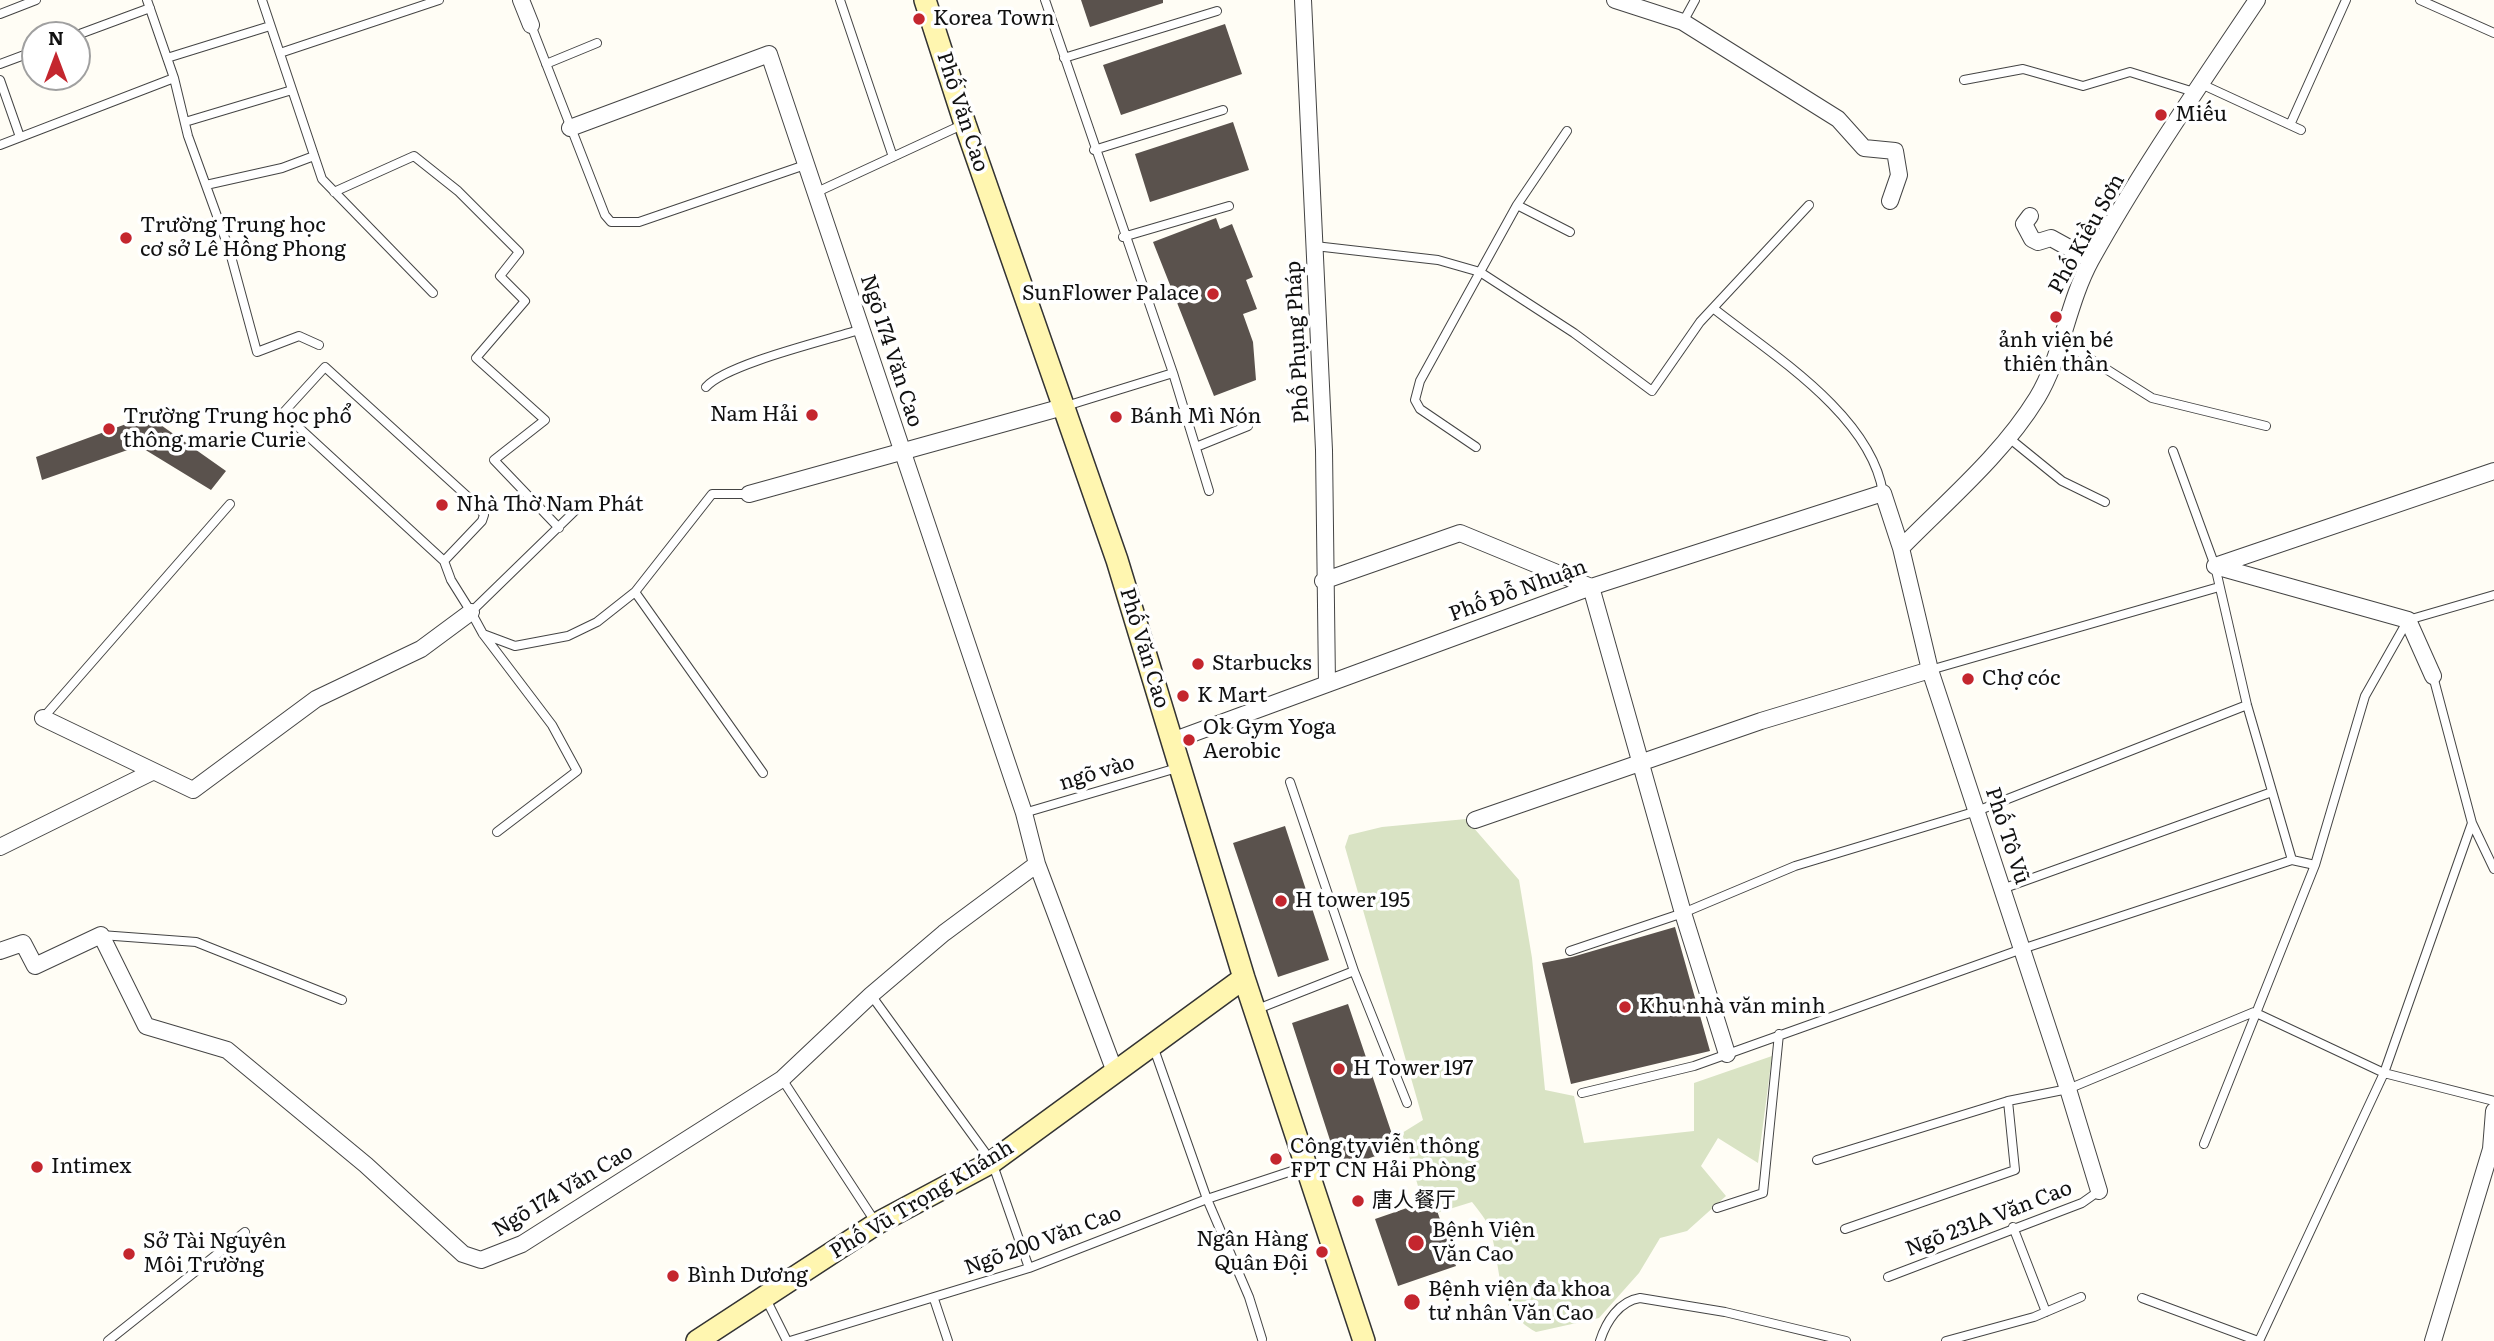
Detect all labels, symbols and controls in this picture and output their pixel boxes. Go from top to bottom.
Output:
place label: Korea Town [933,6,1055,32]
marker: Korea Town [911,11,927,27]
north arrow [21,21,91,91]
text: N [48,23,64,51]
street label: Phố Văn Cao [931,49,993,175]
place label: Miếu [2175,102,2227,128]
marker: Miếu [2153,107,2169,123]
street label: Phố Kiều Sơn [2044,170,2130,298]
place label: Trường Trung học cơ sở Lê Hồng Phong [140,213,346,263]
marker: Trường Trung học cơ sở Lê Hồng Phong [118,230,134,246]
street label: Phố Phụng Pháp [1281,260,1315,424]
street label: Ngõ 174 Văn Cao [854,271,928,431]
place label: SunFlower Palace [1022,281,1199,307]
marker: SunFlower Palace [1205,286,1221,302]
marker: ảnh viện bé thiên thần [2048,309,2064,325]
place label: ảnh viện bé thiên thần [1999,328,2113,378]
place label: Nam Hải [710,402,798,428]
place label: Trường Trung học phổ thông marie Curie [123,404,352,454]
place label: Bánh Mì Nón [1130,404,1262,430]
marker: Nam Hải [804,407,820,423]
marker: Bánh Mì Nón [1108,409,1124,425]
marker: Trường Trung học phổ thông marie Curie [101,421,117,437]
place label: Nhà Thờ Nam Phát [456,492,644,518]
marker: Nhà Thờ Nam Phát [434,497,450,513]
street label: Phố Đỗ Nhuận [1446,554,1590,628]
street label: Phố Văn Cao [1114,585,1174,711]
place label: Starbucks [1212,651,1312,677]
marker: Starbucks [1190,656,1206,672]
place label: Chợ cóc [1982,666,2061,692]
marker: Chợ cóc [1960,671,1976,687]
place label: K Mart [1197,683,1267,709]
marker: K Mart [1175,688,1191,704]
place label: Ok Gym Yoga Aerobic [1203,715,1336,765]
marker: Ok Gym Yoga Aerobic [1181,732,1197,748]
street label: ngõ vào [1056,750,1138,796]
street label: Phố Tô Vũ [1979,784,2035,888]
place label: H tower 195 [1295,888,1410,914]
marker: H tower 195 [1273,893,1289,909]
place label: Khu nhà văn minh [1639,994,1826,1020]
marker: Khu nhà văn minh [1617,999,1633,1015]
place label: H Tower 197 [1353,1056,1473,1082]
marker: H Tower 197 [1331,1061,1347,1077]
place label: Công ty viễn thông FPT CN Hải Phòng [1290,1134,1479,1184]
street label: Phố Vũ Trọng Khánh [826,1135,1018,1265]
street label: Ngõ 174 Văn Cao [488,1139,638,1243]
marker: Công ty viễn thông FPT CN Hải Phòng [1268,1151,1284,1167]
place label: Intimex [51,1154,131,1180]
marker: Intimex [29,1159,45,1175]
street label: Ngõ 231A Văn Cao [1902,1176,2076,1262]
place label: 唐人餐厅 [1372,1188,1456,1214]
marker: 唐人餐厅 [1350,1193,1366,1209]
street label: Ngõ 200 Văn Cao [961,1201,1125,1281]
place label: Bệnh Viện Văn Cao [1432,1218,1535,1268]
place label: Ngân Hàng Quân Đội [1196,1227,1308,1277]
place label: Sở Tài Nguyên Môi Trường [143,1229,286,1279]
marker: Bệnh Viện Văn Cao [1406,1233,1426,1253]
marker: Ngân Hàng Quân Đội [1314,1244,1330,1260]
marker: Sở Tài Nguyên Môi Trường [121,1246,137,1262]
place label: Bình Dương [687,1263,808,1289]
marker: Bình Dương [665,1268,681,1284]
place label: Bệnh viện đa khoa tư nhân Văn Cao [1428,1277,1611,1327]
marker: Bệnh viện đa khoa tư nhân Văn Cao [1402,1292,1422,1312]

